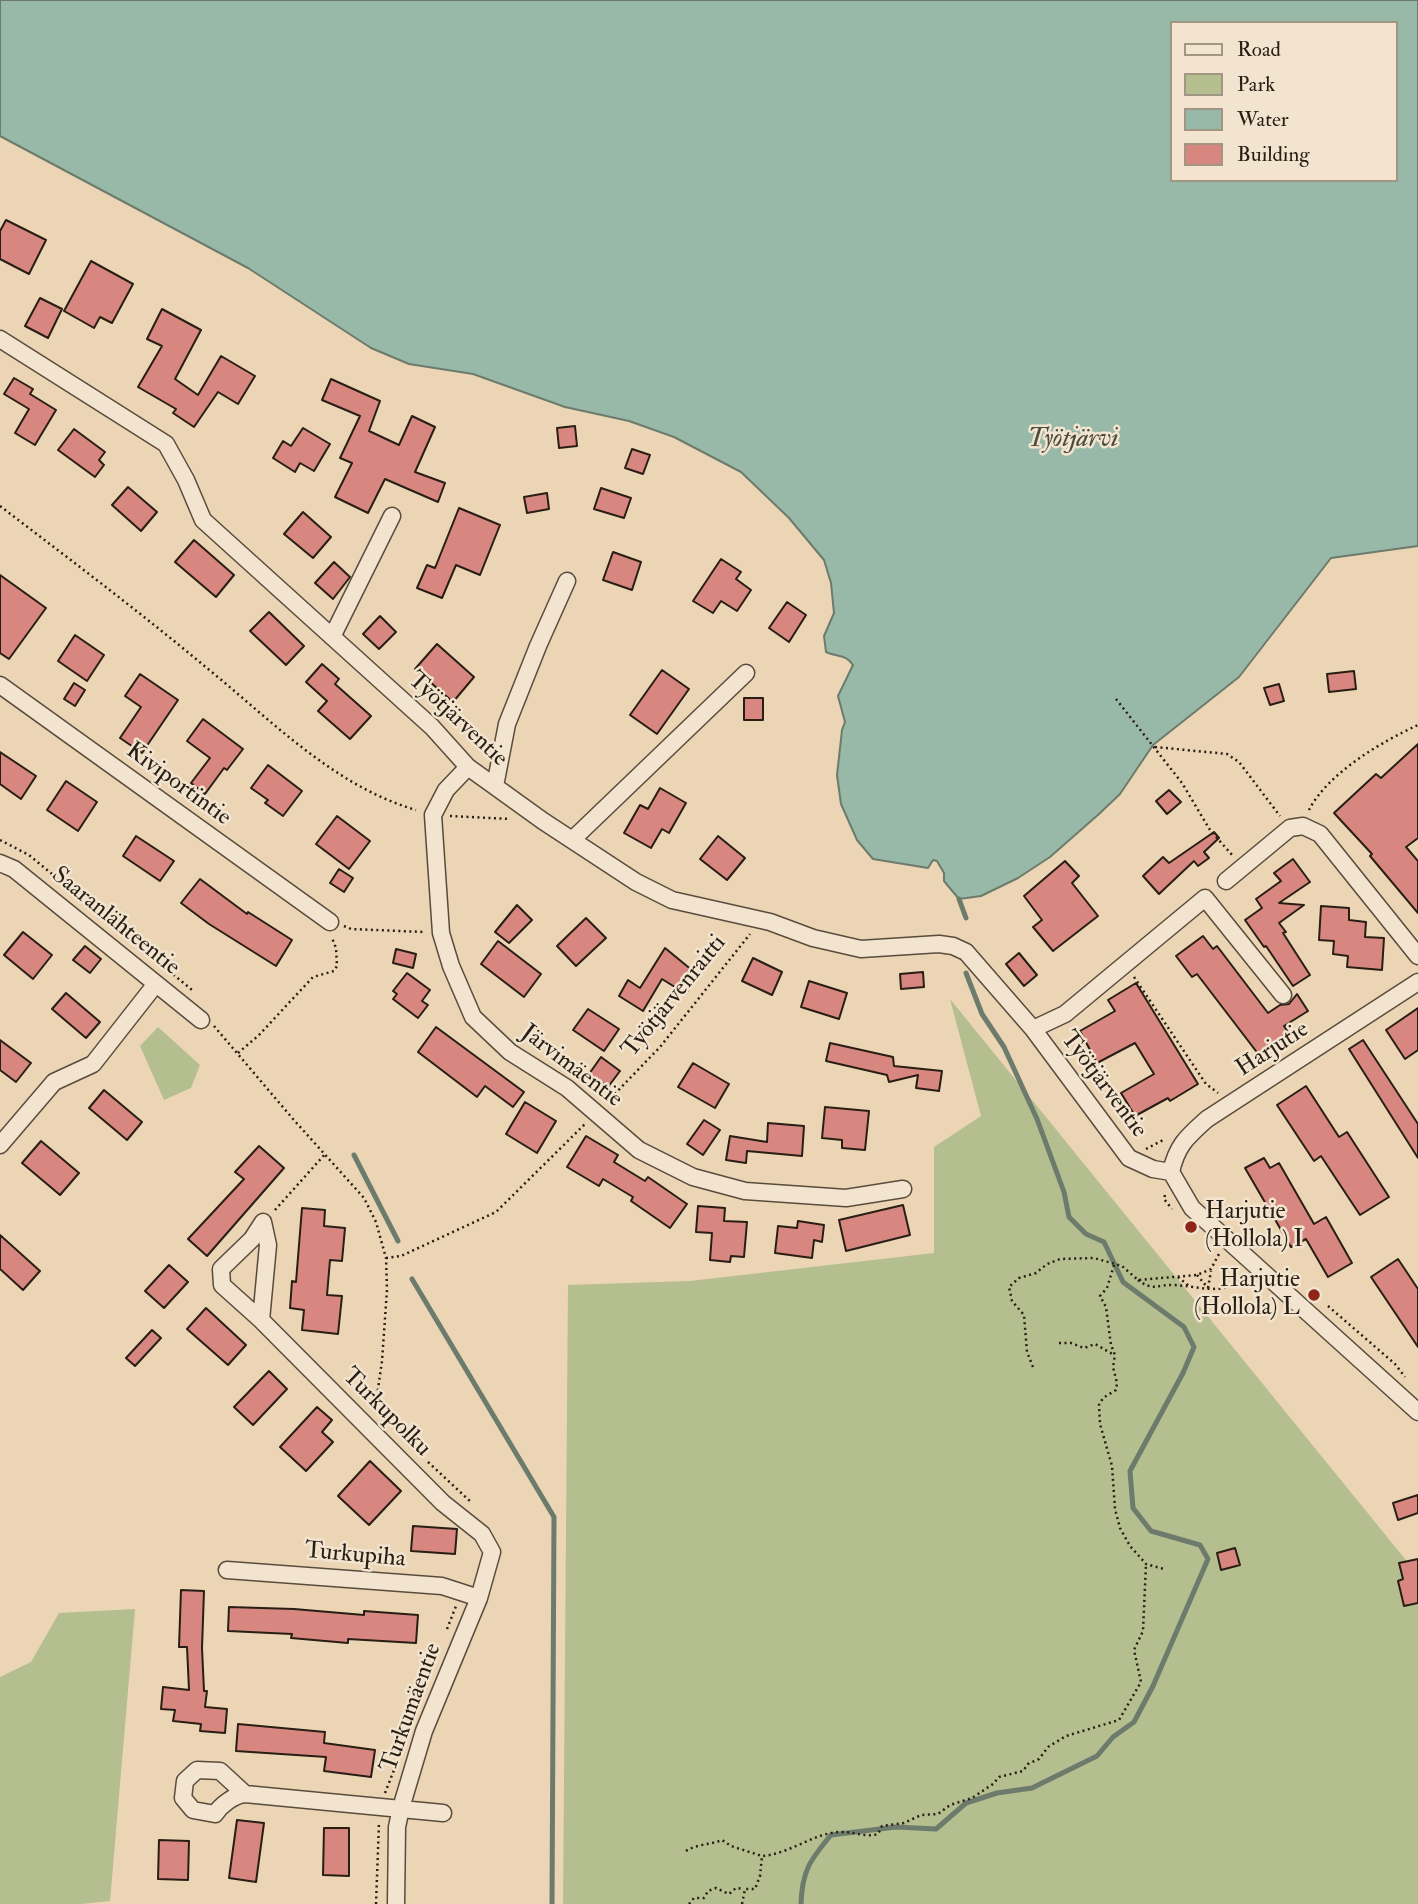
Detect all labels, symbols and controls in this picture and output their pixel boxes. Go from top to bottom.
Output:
legend [1170,21,1397,182]
text: Road [1237,36,1281,63]
text: Park [1237,71,1275,98]
text: Water [1237,106,1289,133]
text: Building [1237,141,1310,168]
water label: Työtjärvi [1028,424,1118,456]
street label: Työtjärventie [401,666,513,774]
street label: Kiviportintie [120,737,236,833]
street label: Saaranlähteentie [45,861,185,983]
street label: Työtjärvenraitti [617,930,733,1064]
street label: Harjutie [1231,1016,1315,1084]
street label: Järvimäentie [514,1019,628,1115]
street label: Työtjärventie [1053,1026,1153,1144]
place label: Harjutie (Hollola) I [1205,1199,1303,1255]
marker: Harjutie (Hollola) I [1183,1219,1199,1235]
place label: Harjutie (Hollola) L [1194,1267,1300,1323]
marker: Harjutie (Hollola) L [1306,1287,1322,1303]
street label: Turkupolku [336,1363,436,1463]
street label: Turkupiha [303,1537,407,1575]
street label: Turkumäentie [375,1640,449,1776]

